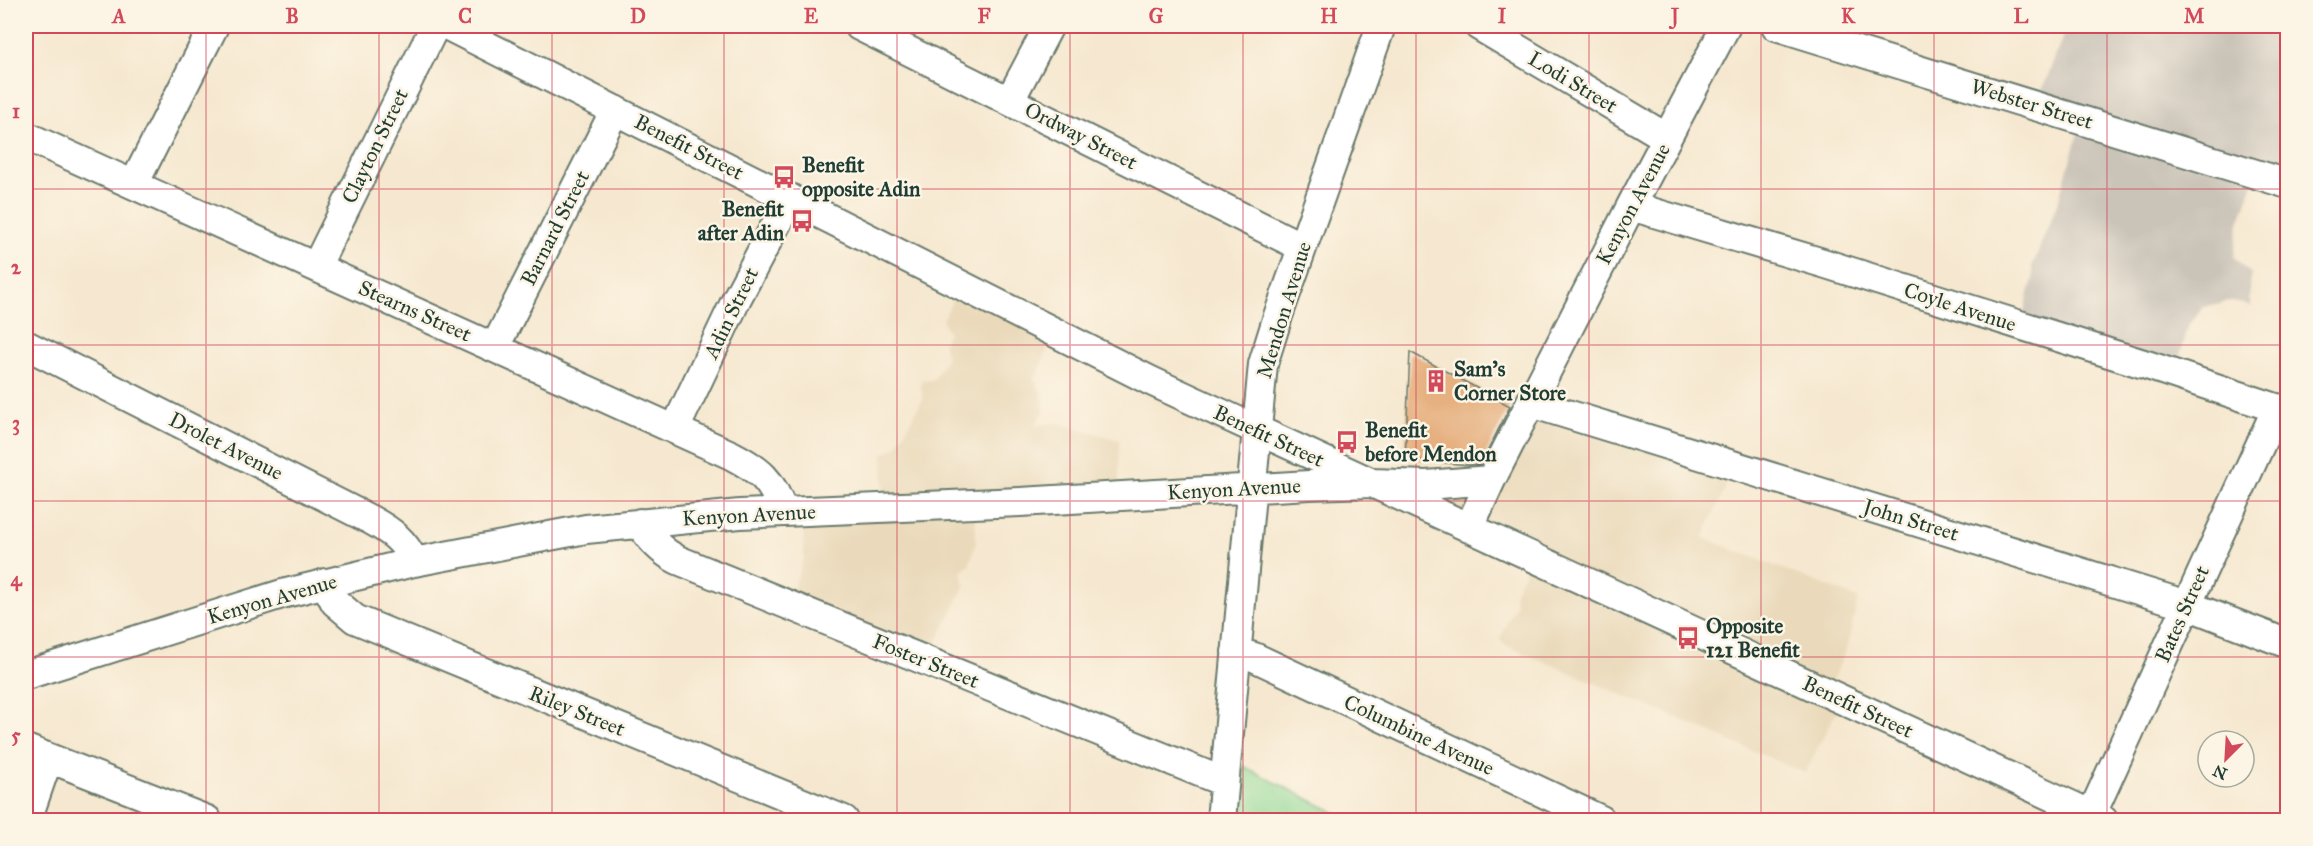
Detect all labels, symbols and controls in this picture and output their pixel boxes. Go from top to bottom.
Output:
text: A [110,4,126,28]
text: B [285,4,299,28]
text: C [458,4,472,28]
text: D [630,4,646,28]
text: E [804,4,819,28]
text: F [977,4,991,28]
text: G [1149,4,1164,28]
text: H [1320,4,1338,28]
text: I [1498,4,1507,28]
text: J [1668,4,1680,30]
text: K [1841,4,1856,28]
text: L [2014,4,2029,28]
text: M [2184,4,2205,28]
street label: Lodi Street [1524,45,1623,119]
street label: Webster Street [1968,73,2097,135]
street label: Clayton Street [336,84,414,208]
street label: Ordway Street [1020,96,1142,176]
text: 1 [12,99,20,123]
street label: Benefit Street [630,108,748,186]
street label: Kenyon Avenue [1590,139,1676,269]
place label: Benefit opposite Adin [802,152,921,202]
bus stop icon: Benefit opposite Adin [771,164,797,190]
street label: Barnard Street [515,166,595,290]
place label: Benefit after Adin [698,196,785,246]
bus stop icon: Benefit after Adin [789,208,815,234]
street label: Mendon Avenue [1251,238,1317,382]
text: 2 [11,255,22,279]
street label: Adin Street [697,263,765,364]
street label: Stearns Street [355,275,476,348]
street label: Coyle Avenue [1901,277,2020,337]
place label: Sam's Corner Store [1454,356,1566,406]
building icon: Sam's Corner Store [1423,368,1449,394]
street label: Benefit Street [1210,399,1329,473]
street label: Drolet Avenue [165,406,288,486]
text: 3 [12,411,20,436]
place label: Benefit before Mendon [1364,417,1497,467]
bus stop icon: Benefit before Mendon [1334,429,1360,455]
street label: Kenyon Avenue [1167,473,1302,505]
street label: John Street [1858,493,1962,547]
street label: Kenyon Avenue [682,499,817,531]
street label: Bates Street [2149,561,2215,666]
text: 4 [10,567,22,592]
street label: Kenyon Avenue [204,568,340,630]
place label: Opposite 121 Benefit [1706,613,1800,663]
bus stop icon: Opposite 121 Benefit [1675,625,1701,651]
street label: Foster Street [869,628,984,694]
street label: Benefit Street [1799,670,1918,744]
street label: Riley Street [525,680,629,742]
street label: Columbine Avenue [1340,689,1499,781]
text: 5 [11,723,21,747]
north arrow [2196,729,2256,789]
text: N [2210,761,2230,784]

